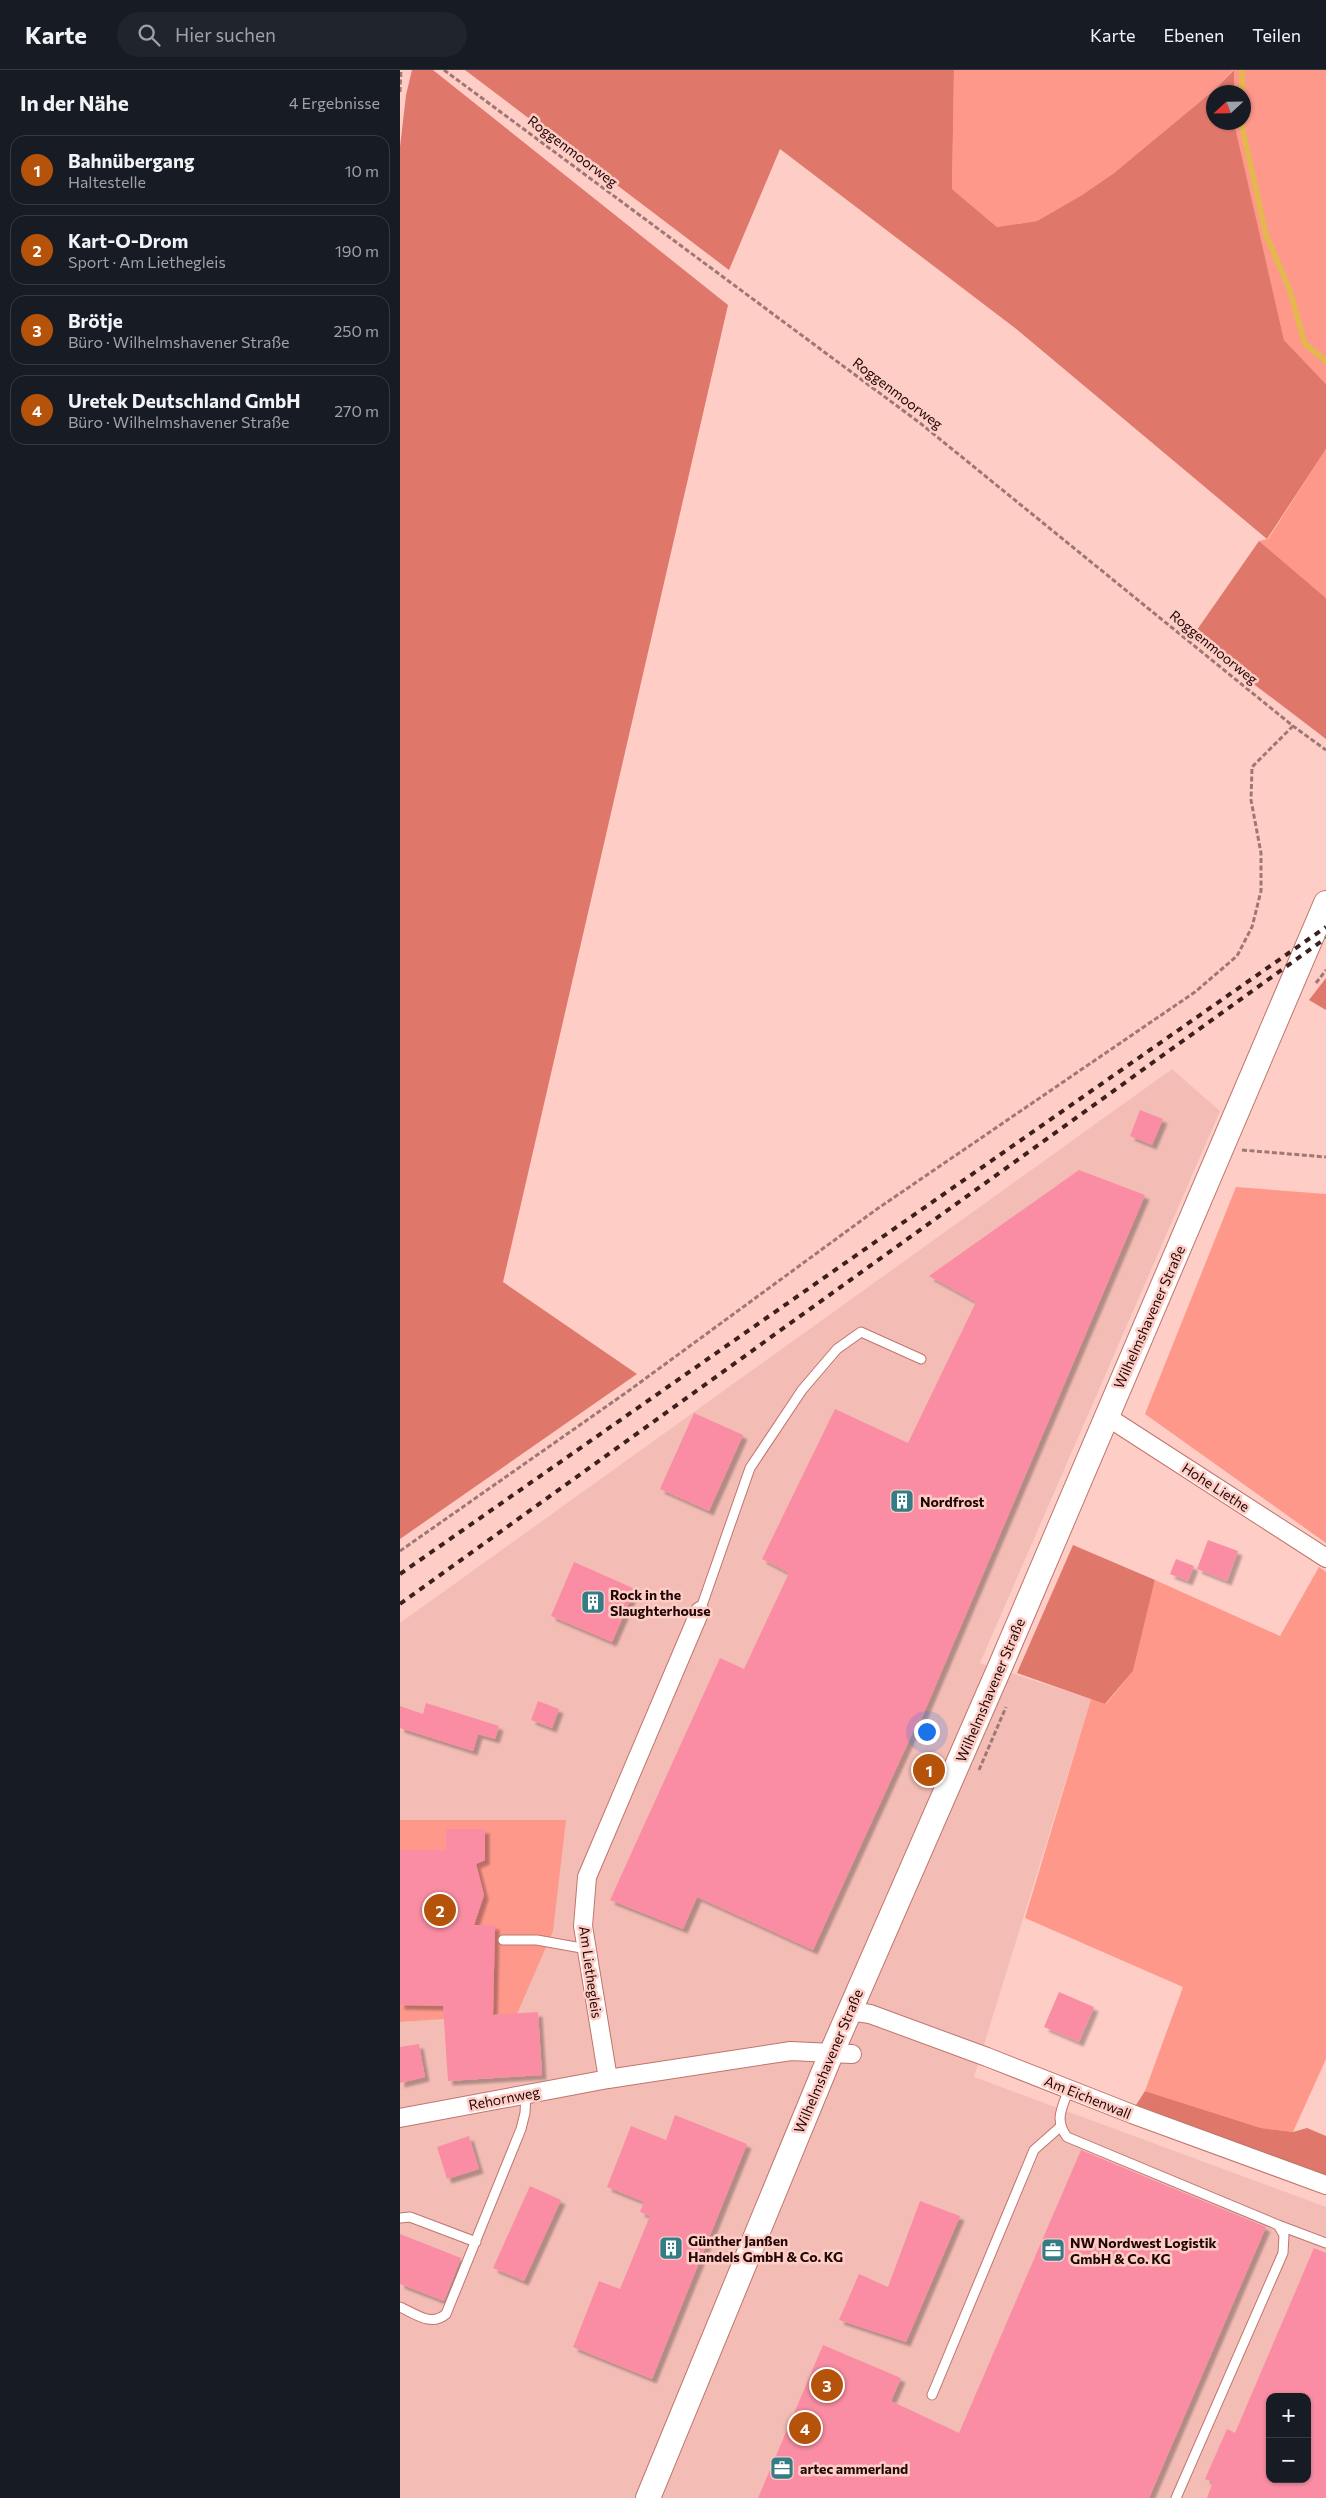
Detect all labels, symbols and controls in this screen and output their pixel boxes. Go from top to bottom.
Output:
search box [117,12,467,57]
text: Karte [25,20,87,49]
icon: search [135,21,163,49]
text: Hier suchen [175,23,276,46]
text: Karte [1090,24,1135,46]
text: Ebenen [1163,24,1224,46]
text: Teilen [1252,24,1301,46]
north arrow [1206,85,1251,130]
text: In der Nähe [20,90,129,115]
text: 4 Ergebnisse [289,93,380,112]
street label: Roggenmoorweg [525,112,622,191]
text: Bahnübergang [68,149,194,172]
text: 1 [33,161,41,180]
text: 10 m [345,161,379,180]
text: Haltestelle [68,172,146,191]
text: Kart-O-Drom [68,229,188,252]
text: 2 [32,241,42,260]
text: 190 m [335,241,379,260]
text: Sport · Am Liethegleis [68,252,226,271]
text: Brötje [68,309,123,332]
text: 3 [32,321,42,340]
text: 250 m [333,321,379,340]
text: Büro · Wilhelmshavener Straße [68,332,290,351]
street label: Roggenmoorweg [850,354,947,433]
text: Uretek Deutschland GmbH [68,389,301,412]
text: 4 [32,401,42,420]
text: 270 m [334,401,379,420]
text: Büro · Wilhelmshavener Straße [68,412,290,431]
street label: Roggenmoorweg [1167,606,1262,688]
street label: Wilhelmshavener Straße [1110,1243,1188,1391]
street label: Hohe Liethe [1179,1459,1253,1515]
building icon: Nordfrost [889,1488,915,1514]
place label: Nordfrost [920,1493,985,1510]
place label: Rock in the Slaughterhouse [610,1586,711,1619]
building icon: Rock in the Slaughterhouse [580,1589,606,1615]
street label: Wilhelmshavener Straße [952,1616,1028,1764]
your location [914,1719,940,1745]
pin: 1 [913,1751,945,1789]
pin: 2 [424,1891,456,1929]
street label: Am Liethegleis [576,1925,606,2019]
street label: Wilhelmshavener Straße [790,1987,866,2135]
street label: Am Eichenwall [1042,2072,1134,2122]
street label: Rehornweg [467,2083,541,2113]
place label: Günther Janßen Handels GmbH & Co. KG [688,2232,843,2265]
place label: NW Nordwest Logistik GmbH & Co. KG [1070,2234,1217,2267]
building icon: Günther Janßen Handels GmbH & Co. KG [658,2235,684,2261]
office icon: NW Nordwest Logistik GmbH & Co. KG [1040,2237,1066,2263]
pin: 3 [811,2366,843,2404]
map controls [1266,2393,1311,2483]
button: + [1266,2393,1311,2438]
pin: 4 [789,2409,821,2447]
button: − [1266,2438,1311,2483]
office icon: artec ammerland [769,2455,795,2481]
place label: artec ammerland [800,2460,908,2477]

